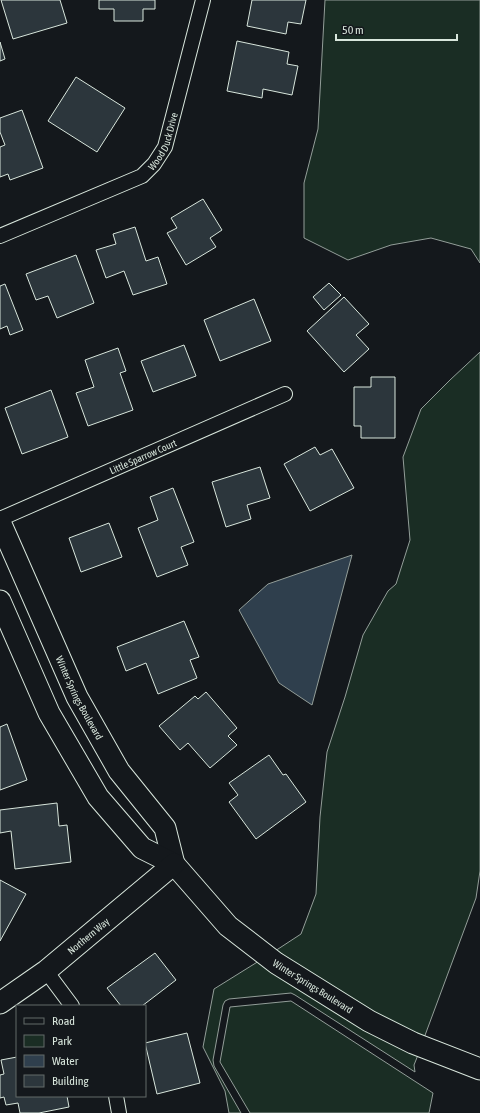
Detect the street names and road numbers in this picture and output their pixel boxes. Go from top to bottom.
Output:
street label: Wood Duck Drive [146,111,180,173]
street label: Little Sparrow Court [108,437,178,476]
street label: Winter Springs Boulevard [54,655,105,742]
street label: Northern Way [66,916,111,957]
street label: Winter Springs Boulevard [271,957,355,1016]

